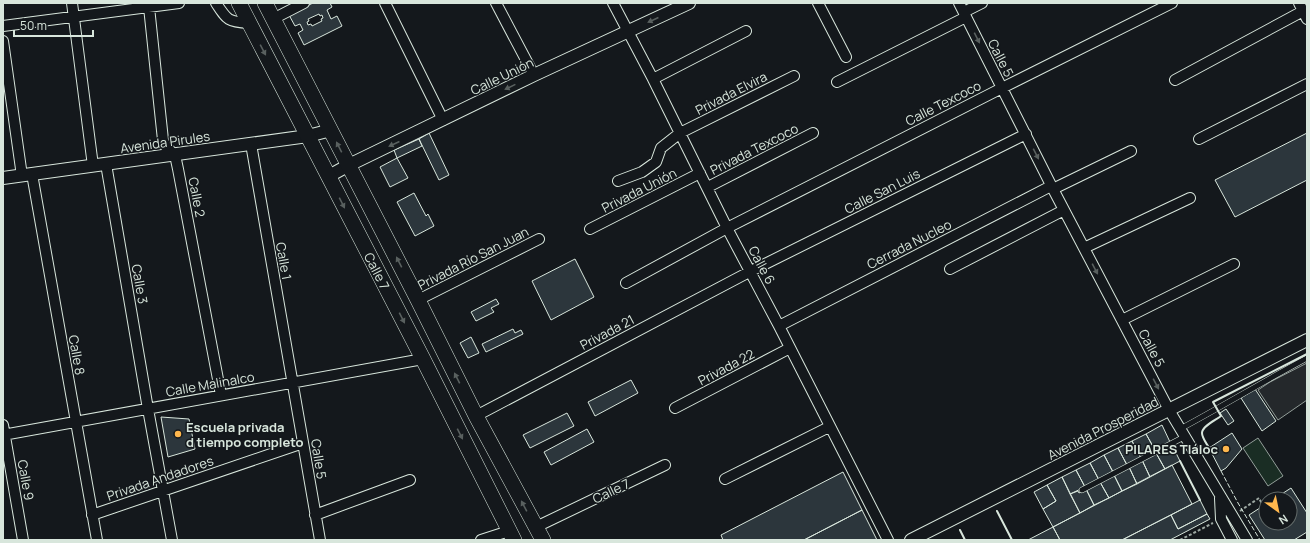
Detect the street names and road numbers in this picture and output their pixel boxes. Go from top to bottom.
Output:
street label: Calle 5 [984,36,1018,80]
street label: Calle Unión [467,53,537,99]
street label: Privada Elvira [692,67,770,119]
street label: Calle Texcoco [902,76,984,130]
street label: Privada Texcoco [707,119,801,179]
street label: Avenida Pirules [119,127,211,157]
street label: Privada Unión [598,163,680,217]
street label: Calle San Luis [841,164,923,218]
street label: Calle 2 [184,176,210,218]
street label: Cerrada Nucleo [864,215,955,273]
street label: Privada Río San Juan [414,222,532,294]
street label: Calle 1 [272,241,296,281]
street label: Calle 6 [744,243,780,287]
street label: Calle 7 [360,249,394,293]
street label: Calle 3 [128,263,152,305]
street label: Privada 21 [577,310,637,354]
street label: Calle 5 [1135,326,1169,370]
street label: Calle 8 [65,334,89,376]
street label: Privada 22 [695,345,757,389]
street label: Calle Malinalco [164,367,256,401]
street label: Avenida Prosperidad [1044,392,1162,464]
street label: Calle 5 [307,438,331,480]
street label: Privada Andadores [104,451,216,505]
street label: Calle 9 [14,458,38,502]
street label: Calle 7 [589,474,633,508]

